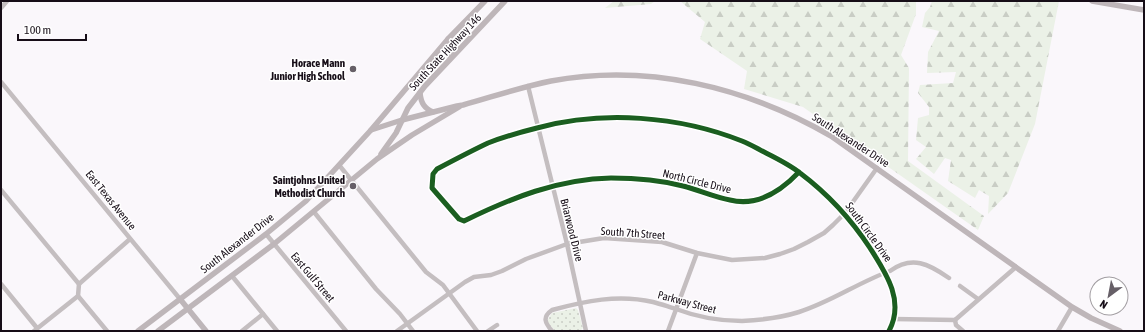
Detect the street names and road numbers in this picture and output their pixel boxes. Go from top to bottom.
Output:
street label: South State Highway 146 [407,11,483,93]
street label: South Alexander Drive [810,111,892,169]
street label: North Circle Drive [661,167,733,195]
street label: East Texas Avenue [83,168,139,232]
street label: Briarwood Drive [558,197,586,263]
street label: South Circle Drive [843,200,895,264]
street label: South Alexander Drive [198,211,276,275]
street label: South 7th Street [600,225,666,241]
street label: East Gulf Street [289,250,337,304]
street label: Parkway Street [656,288,718,316]

